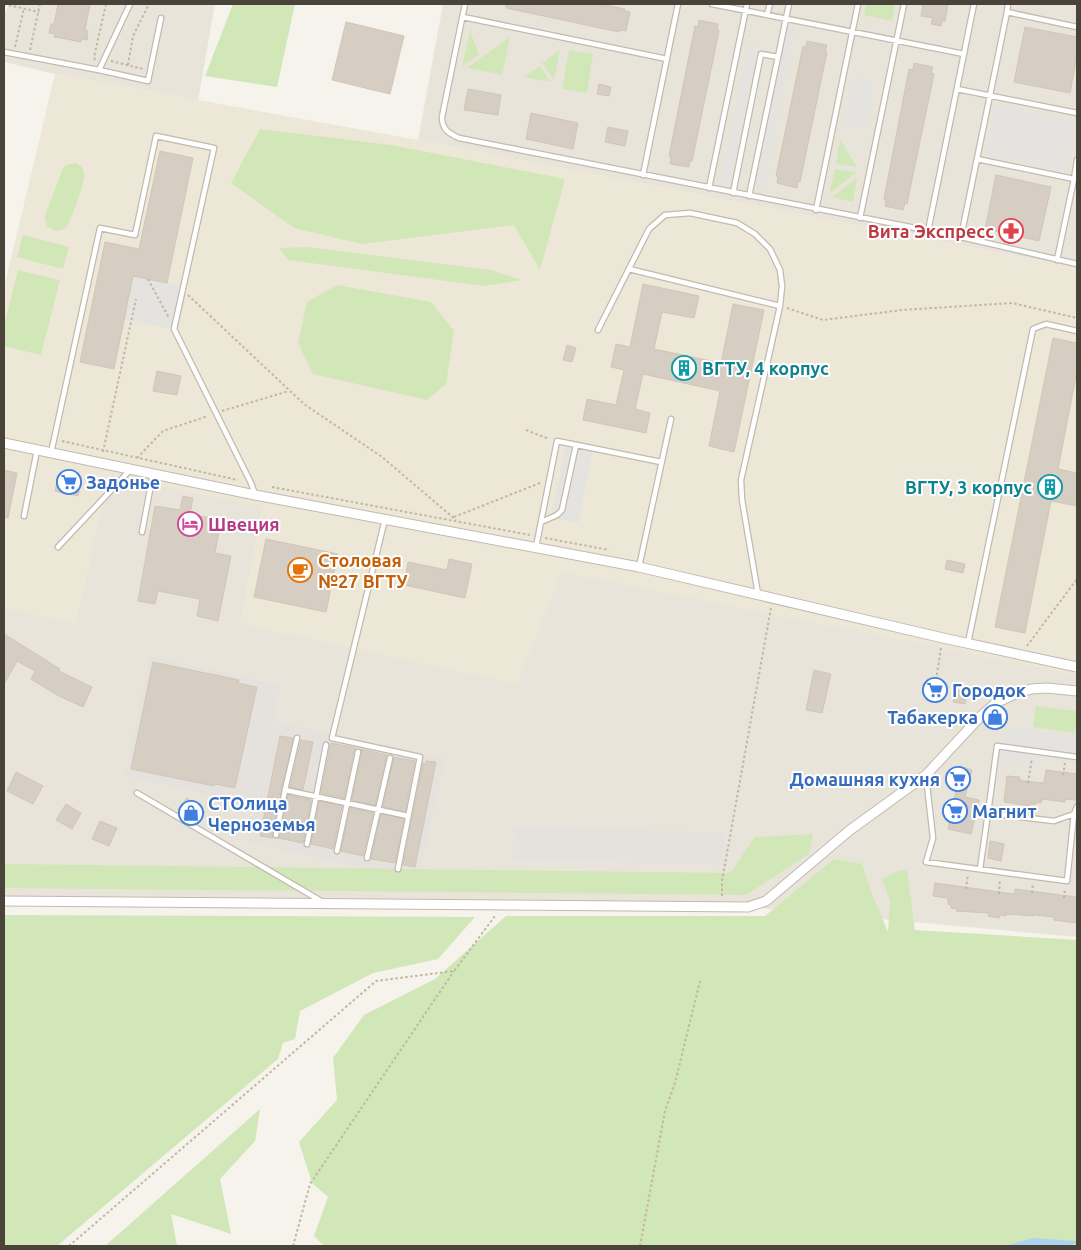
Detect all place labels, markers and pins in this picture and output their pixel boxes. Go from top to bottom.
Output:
pharmacy icon: Вита Экспресс [998,218,1024,244]
place label: Вита Экспресс [868,221,994,241]
building icon: ВГТУ, 4 корпус [671,355,697,381]
place label: ВГТУ, 4 корпус [702,358,829,378]
supermarket icon: Задонье [56,469,82,495]
place label: Задонье [86,472,160,492]
building icon: ВГТУ, 3 корпус [1037,474,1063,500]
place label: ВГТУ, 3 корпус [905,477,1032,497]
hotel icon: Швеция [177,511,203,537]
place label: Швеция [208,514,280,534]
place label: Столовая №27 ВГТУ [318,550,408,591]
cafe icon: Столовая №27 ВГТУ [287,557,313,583]
supermarket icon: Городок [922,677,948,703]
place label: Городок [952,680,1027,700]
shop icon: Табакерка [982,704,1008,730]
place label: Табакерка [887,707,978,727]
supermarket icon: Домашняя кухня [945,766,971,792]
place label: Домашняя кухня [790,769,940,789]
place label: СТОлица Черноземья [208,793,316,834]
supermarket icon: Магнит [942,798,968,824]
shop icon: СТОлица Черноземья [178,800,204,826]
place label: Магнит [972,801,1036,821]

